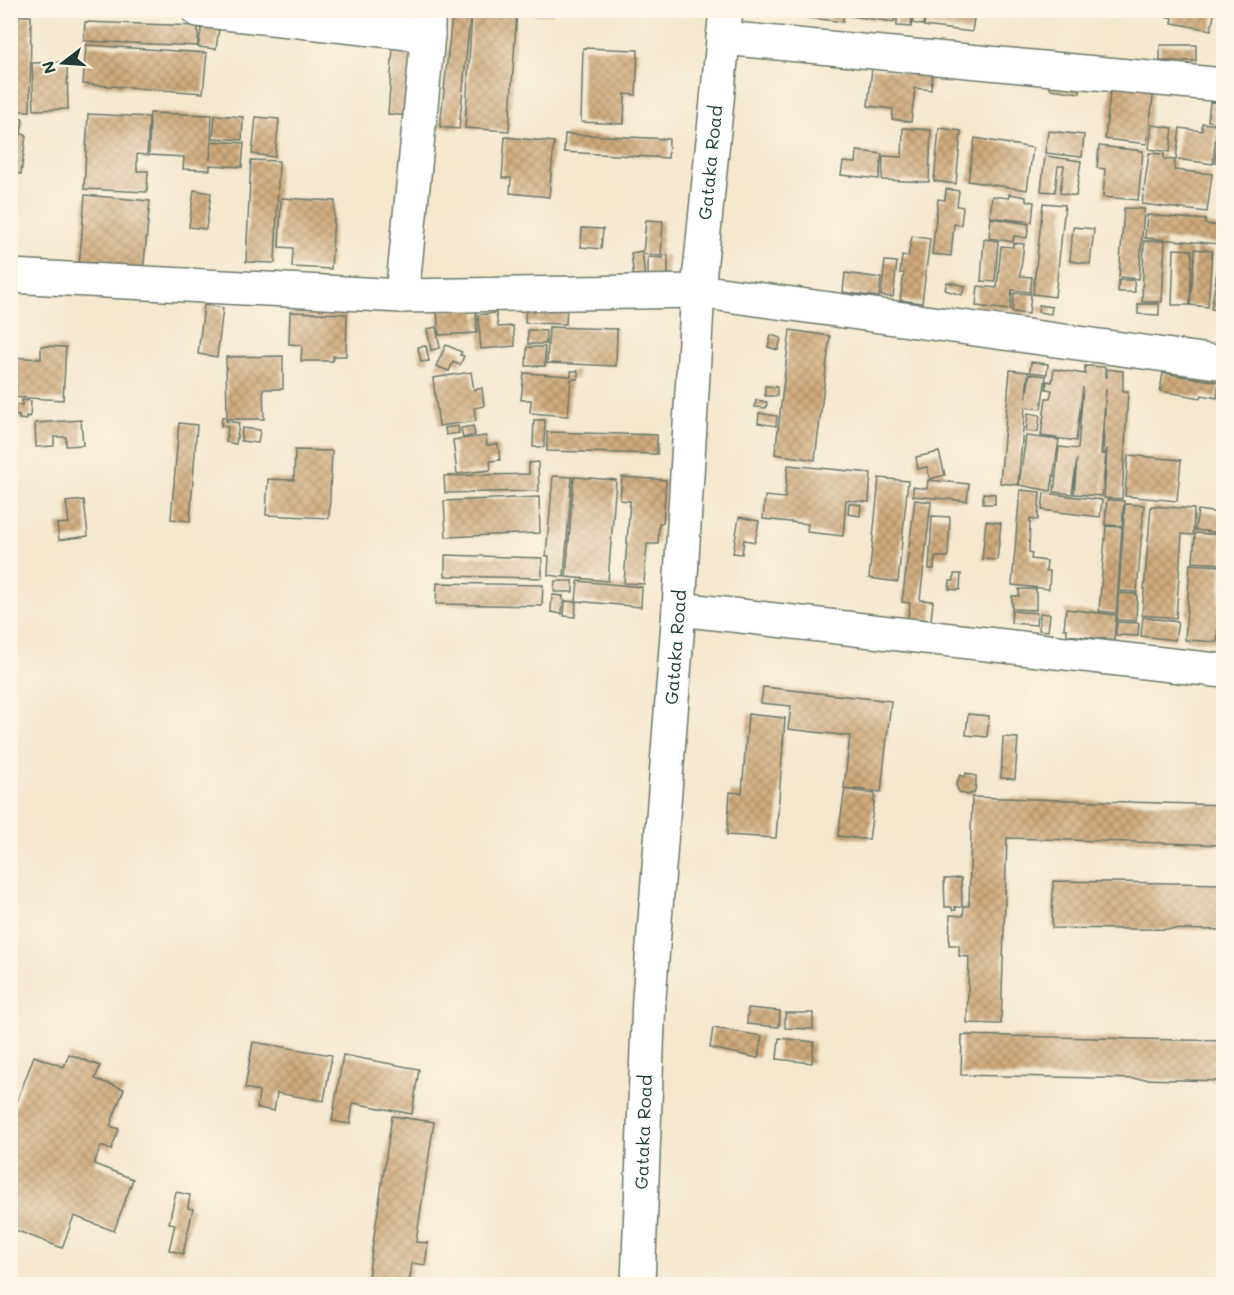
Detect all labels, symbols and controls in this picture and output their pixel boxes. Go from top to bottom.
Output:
north arrow [33,33,93,93]
text: N [36,59,60,76]
street label: Gataka Road [692,104,727,221]
street label: Gataka Road [659,589,691,705]
street label: Gataka Road [629,1074,657,1190]

